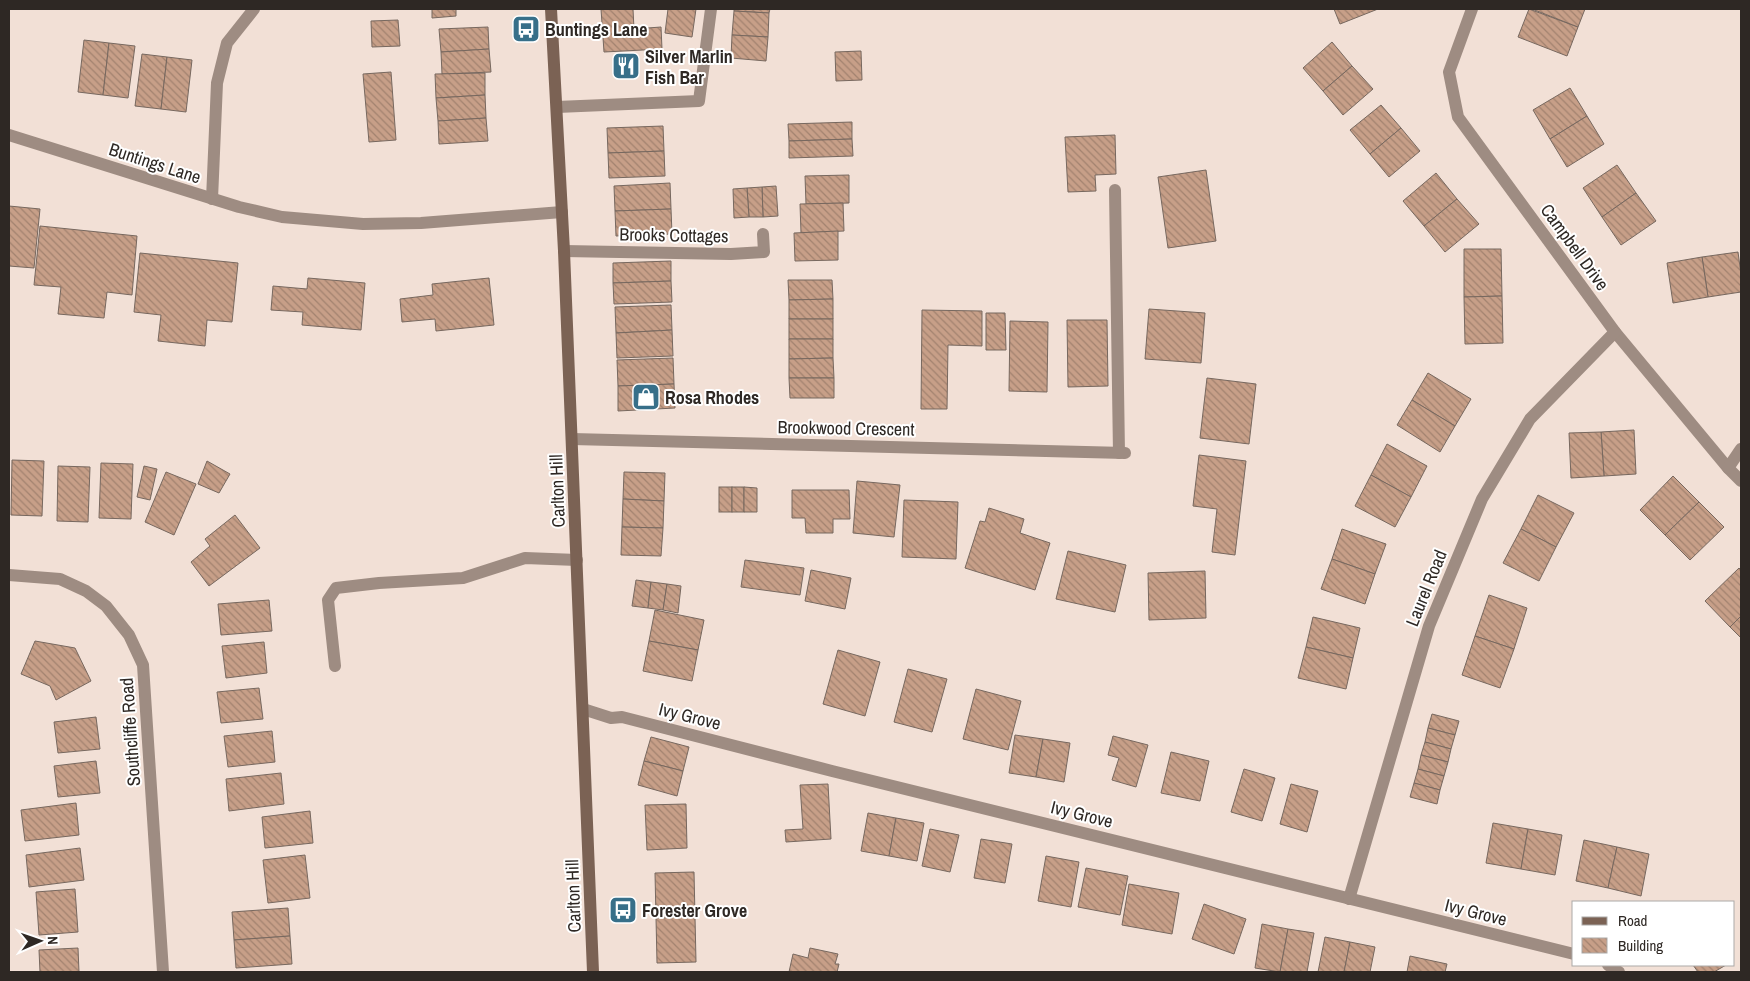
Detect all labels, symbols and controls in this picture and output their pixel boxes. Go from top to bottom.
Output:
bus stop icon: Buntings Lane [511,14,541,44]
place label: Buntings Lane [545,17,648,42]
place label: Silver Marlin Fish Bar [645,44,733,90]
restaurant icon: Silver Marlin Fish Bar [611,51,641,81]
street label: Buntings Lane [106,136,204,190]
street label: Campbell Drive [1535,199,1615,295]
street label: Brooks Cottages [619,222,729,248]
shop icon: Rosa Rhodes [631,382,661,412]
place label: Rosa Rhodes [665,385,759,410]
street label: Brookwood Crescent [777,414,915,442]
street label: Carlton Hill [543,454,571,528]
street label: Laurel Road [1399,546,1453,630]
street label: Southcliffe Road [114,677,146,787]
street label: Ivy Grove [656,696,724,736]
street label: Ivy Grove [1048,794,1116,834]
street label: Carlton Hill [559,859,587,933]
street label: Ivy Grove [1442,892,1510,932]
bus stop icon: Forester Grove [608,895,638,925]
place label: Forester Grove [642,898,747,923]
legend [1572,901,1735,966]
text: Road [1618,910,1647,931]
north arrow [15,916,65,966]
text: Building [1618,935,1663,956]
text: N [44,936,62,945]

